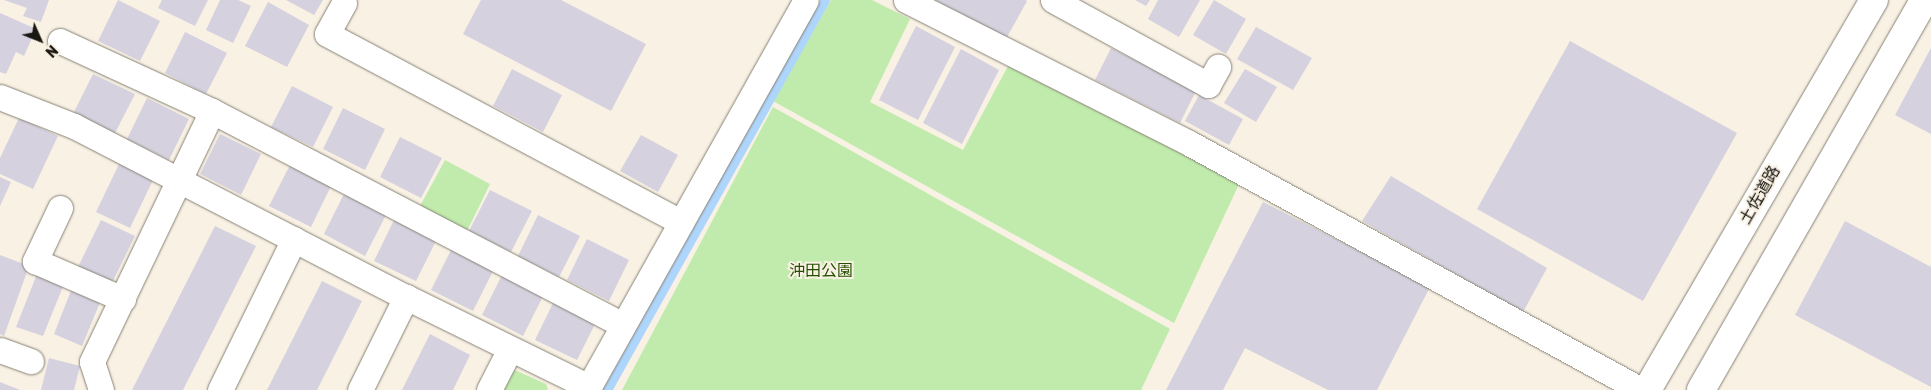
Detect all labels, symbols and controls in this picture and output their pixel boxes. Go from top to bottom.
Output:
north arrow [15,15,65,65]
text: N [42,41,61,60]
street label: 土佐道路 [1736,162,1784,228]
park label: 沖田公園 [789,261,853,281]

